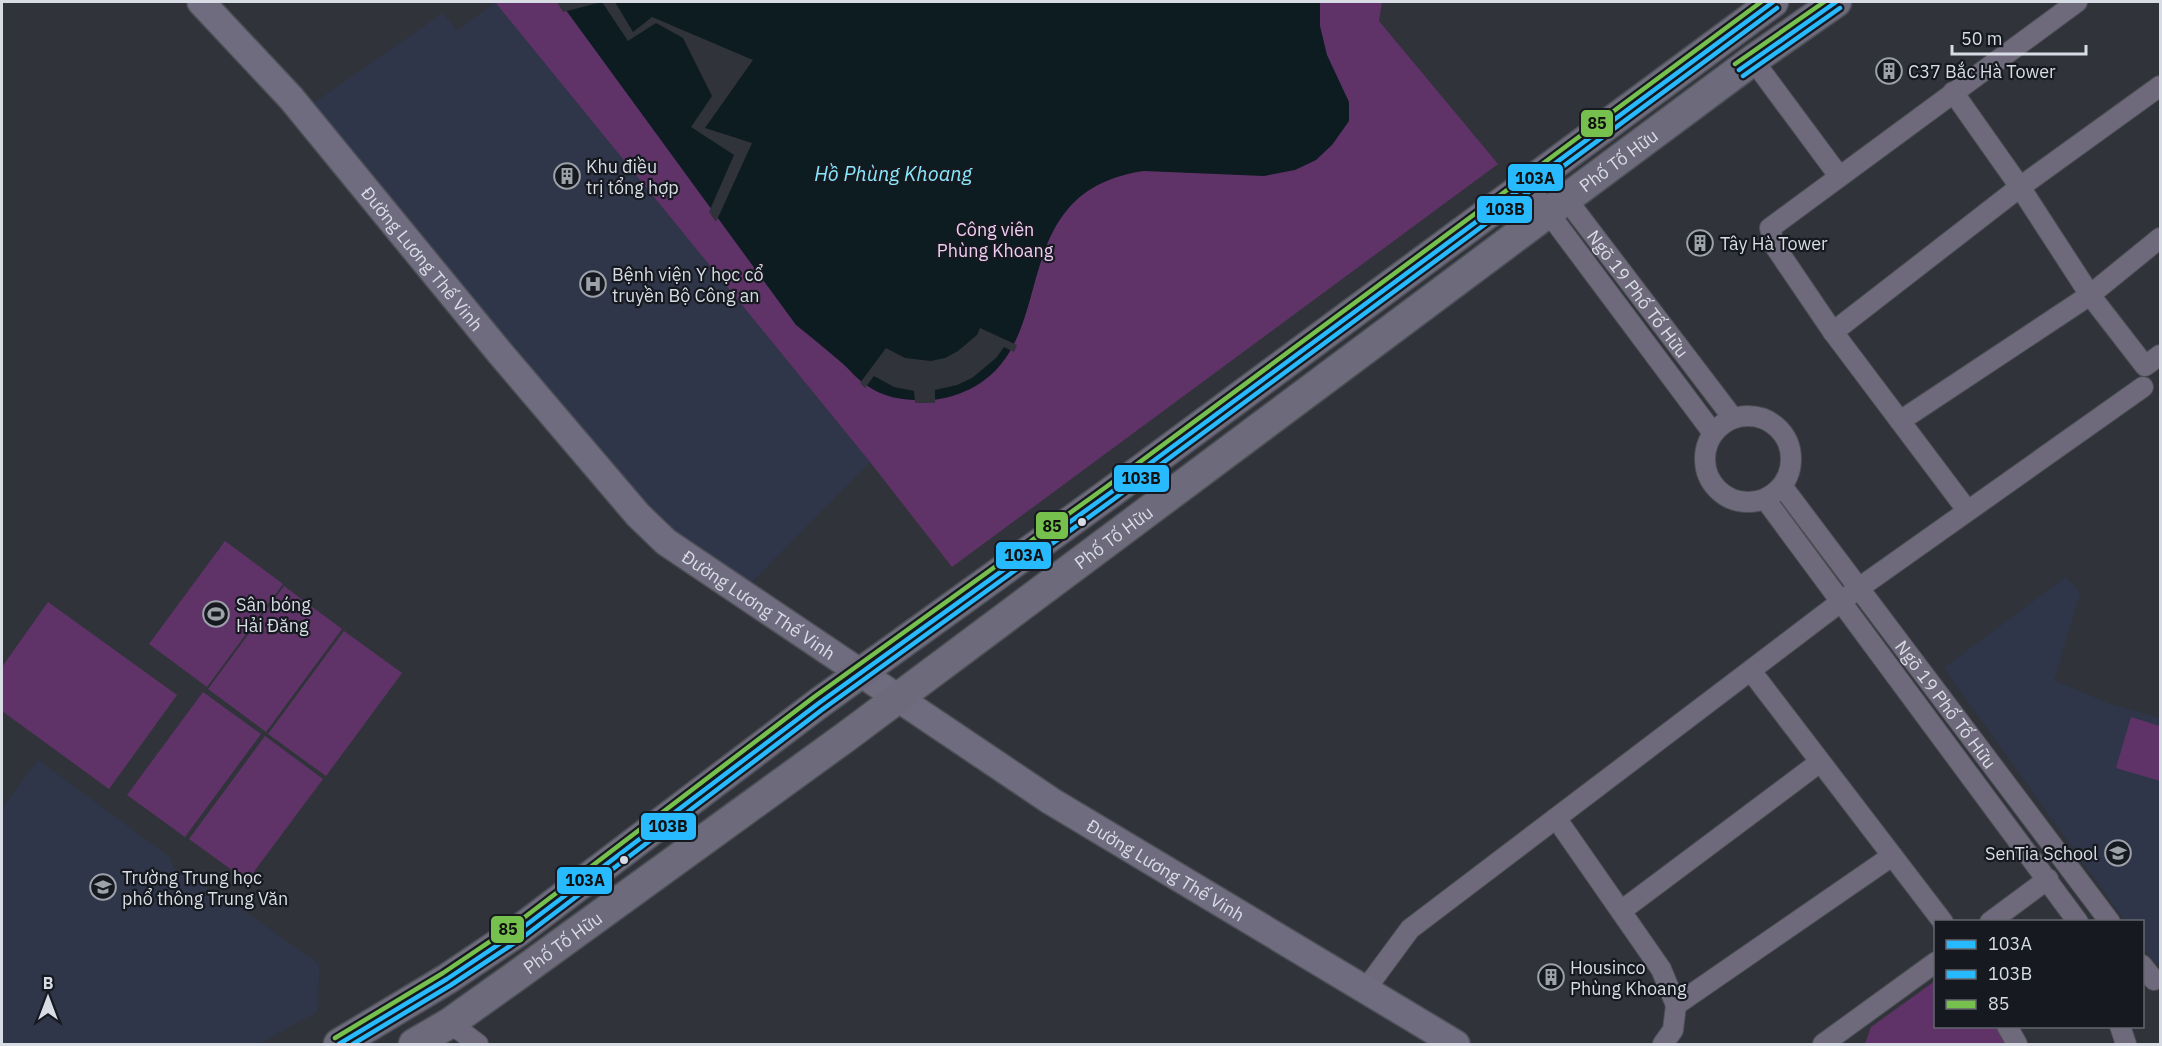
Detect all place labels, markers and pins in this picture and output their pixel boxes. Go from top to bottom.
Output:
building icon: C37 Bắc Hà Tower [1874,56,1904,86]
place label: C37 Bắc Hà Tower [1908,60,2056,83]
place label: Khu điều trị tổng hợp [586,155,679,199]
building icon: Khu điều trị tổng hợp [552,161,582,191]
building icon: Tây Hà Tower [1685,228,1715,258]
place label: Tây Hà Tower [1720,232,1828,255]
place label: Bệnh viện Y học cổ truyền Bộ Công an [612,263,764,307]
hospital icon: Bệnh viện Y học cổ truyền Bộ Công an [578,269,608,299]
unlabelled marker [1076,516,1088,528]
place label: Sân bóng Hải Đăng [236,593,311,637]
sports icon: Sân bóng Hải Đăng [201,599,231,629]
school or university icon: SenTia School [2103,838,2133,868]
place label: SenTia School [1985,842,2098,865]
unlabelled marker [618,854,630,866]
place label: Trường Trung học phổ thông Trung Văn [122,866,288,910]
school or university icon: Trường Trung học phổ thông Trung Văn [88,872,118,902]
place label: Housinco Phùng Khoang [1570,956,1687,1000]
building icon: Housinco Phùng Khoang [1536,962,1566,992]

